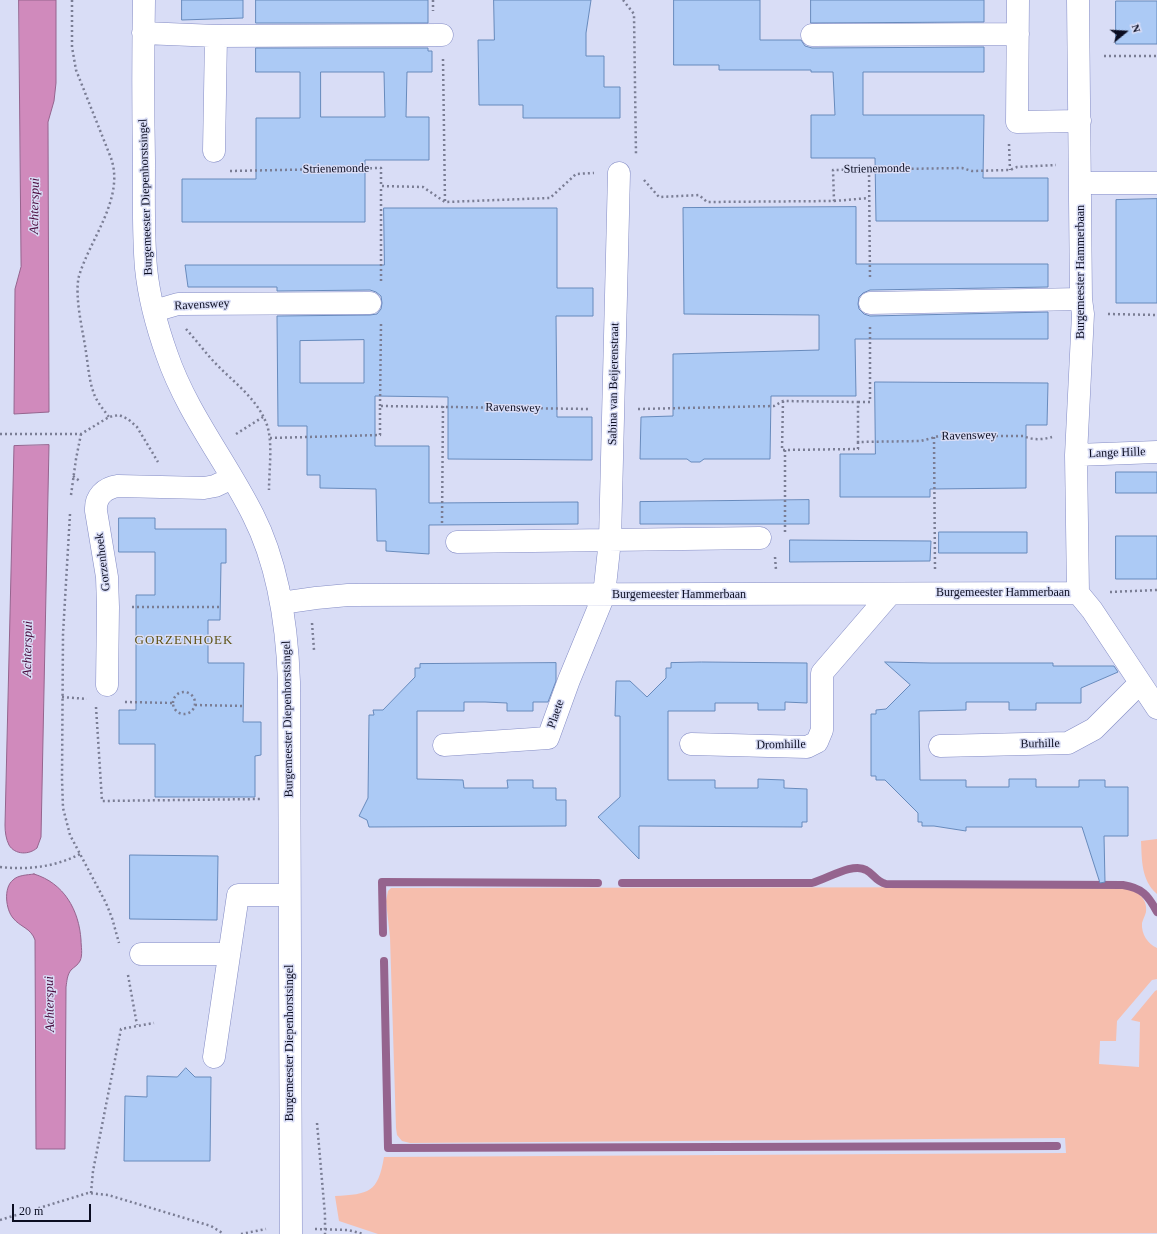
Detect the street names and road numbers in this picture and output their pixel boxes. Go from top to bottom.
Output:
street label: Burgemeester Diepenhorstsingel [136,118,156,276]
street label: Strienemonde [303,161,369,177]
street label: Strienemonde [844,161,910,177]
street label: Burgemeester Hammerbaan [1074,205,1088,339]
street label: Ravenswey [174,296,230,314]
street label: Sabina van Beijerenstraat [606,323,622,445]
street label: Ravenswey [485,400,541,416]
street label: Ravenswey [941,428,997,444]
street label: Lange Hille [1088,445,1146,461]
street label: Gorzenhoek [92,532,114,592]
street label: Burgemeester Hammerbaan [936,586,1070,600]
street label: Burgemeester Hammerbaan [612,588,746,602]
street label: Burgemeester Diepenhorstsingel [279,641,297,797]
street label: Plaete [544,698,568,730]
street label: Burhille [1020,736,1060,752]
street label: Dromhille [756,737,806,753]
street label: Burgemeester Diepenhorstsingel [283,965,297,1121]

